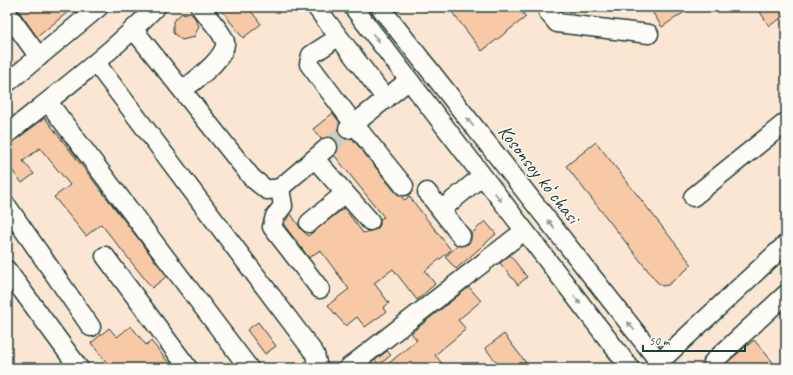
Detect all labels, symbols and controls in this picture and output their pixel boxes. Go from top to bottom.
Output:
one-way arrow [372,33,380,43]
one-way arrow [466,117,475,128]
street label: Kosonsoy koʻchasi [493,120,587,230]
one-way arrow [494,191,502,202]
one-way arrow [546,219,555,230]
one-way arrow [573,294,582,305]
one-way arrow [627,321,635,332]
scale bar [643,327,745,353]
text: 50 m [649,333,671,349]

